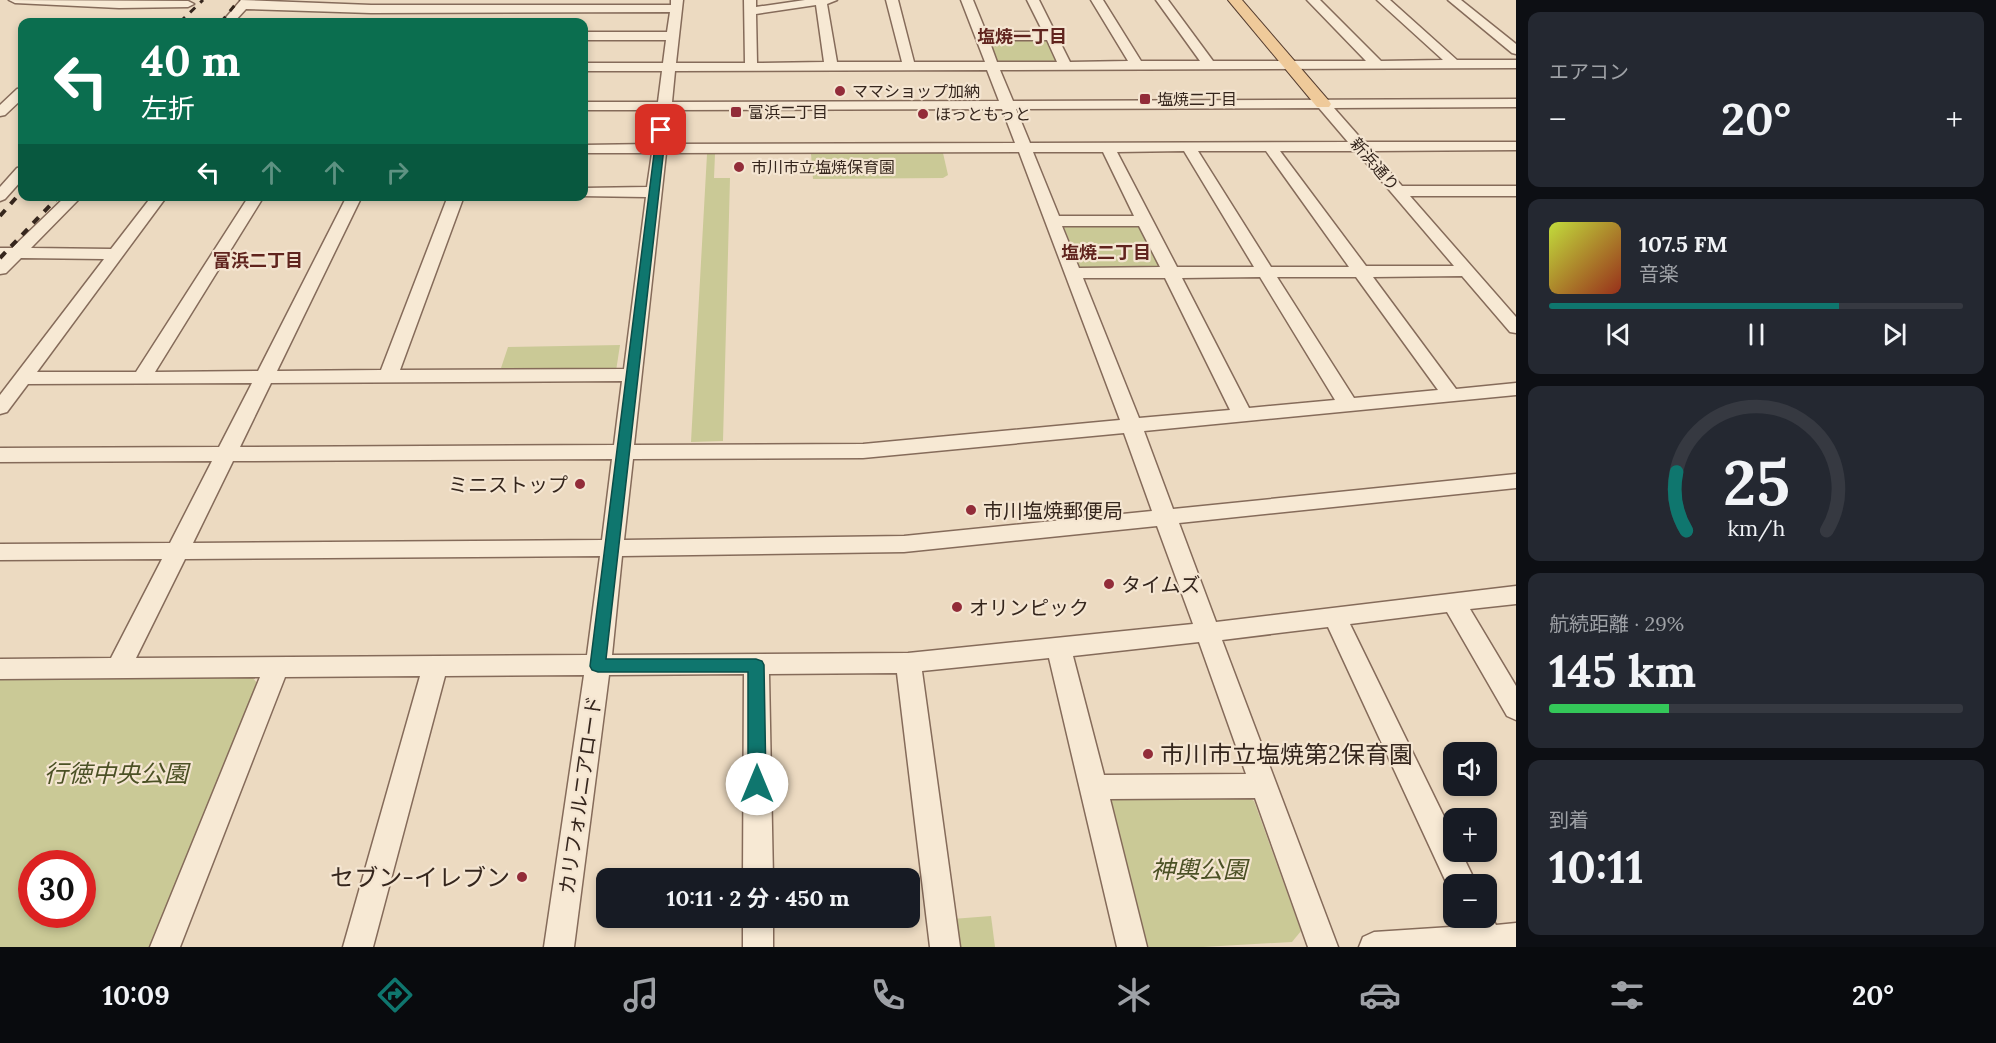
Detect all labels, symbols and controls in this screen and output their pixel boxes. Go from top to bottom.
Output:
district label: 塩焼一丁目 [977,25,1067,48]
text: 40 m [141,34,240,88]
icon: left [42,42,120,120]
text: エアコン [1549,59,1629,84]
place label: ママショップ加納 [852,81,980,101]
marker: ママショップ加納 [833,84,847,98]
place label: 塩焼二丁目 [1157,89,1237,109]
text: 20° [1721,90,1791,147]
text: 左折 [141,91,195,125]
marker: 塩焼二丁目 [1138,92,1152,106]
text: − [1549,98,1567,140]
text: + [1945,98,1963,140]
place label: 富浜二丁目 [748,102,828,122]
pin [635,104,686,155]
place label: ほっともっと [935,104,1031,124]
marker: 富浜二丁目 [729,105,743,119]
marker: ほっともっと [916,107,930,121]
icon: arrive [644,113,677,146]
street label: 新浜通り [1346,133,1404,195]
icon: left [192,156,225,189]
icon: ahead [255,156,288,189]
icon: ahead [318,156,351,189]
icon: right [381,156,414,189]
place label: 市川市立塩焼保育園 [751,157,895,177]
marker: 市川市立塩焼保育園 [732,160,746,174]
text: 107.5 FM [1639,230,1728,258]
district label: 塩焼二丁目 [1061,241,1151,264]
district label: 富浜二丁目 [213,249,303,272]
text: 音楽 [1639,261,1679,286]
icon: previous [1602,318,1635,351]
icon: pause [1740,318,1773,351]
icon: next [1878,318,1911,351]
text: 25 [1723,442,1789,522]
place label: ミニストップ [448,472,568,497]
marker: ミニストップ [573,477,587,491]
place label: 市川塩焼郵便局 [983,498,1123,523]
marker: 市川塩焼郵便局 [964,503,978,517]
text: km/h [1727,514,1785,542]
place label: タイムズ [1121,572,1201,597]
marker: タイムズ [1102,577,1116,591]
place label: オリンピック [969,595,1089,620]
marker: オリンピック [950,600,964,614]
text: 航続距離 · 29% [1549,611,1684,636]
text: 145 km [1549,642,1696,699]
street label: カリフォルニアロード [554,694,606,896]
place label: 市川市立塩焼第2保育園 [1160,739,1413,770]
map controls [1443,742,1497,928]
button: sound [1443,742,1497,796]
marker: 市川市立塩焼第2保育園 [1141,747,1155,761]
position arrow [725,752,789,816]
park label: 行徳中央公園 [44,758,191,789]
text: 到着 [1549,807,1589,832]
button: + [1443,808,1497,862]
text: 10:11 [1549,838,1644,895]
speed limit sign: 30 [18,850,96,928]
park label: 神輿公園 [1151,854,1250,885]
place label: セブン-イレブン [330,862,510,893]
marker: セブン-イレブン [515,870,529,884]
button: − [1443,874,1497,928]
text: 10:11 · 2 分 · 450 m [667,884,849,912]
icon: directions [374,974,416,1016]
icon: music [620,974,662,1016]
icon: phone [867,974,909,1016]
icon: climate [1113,974,1155,1016]
icon: car [1359,974,1401,1016]
icon: filters [1606,974,1648,1016]
text: 10:09 [102,978,170,1012]
text: 20° [1852,978,1894,1012]

